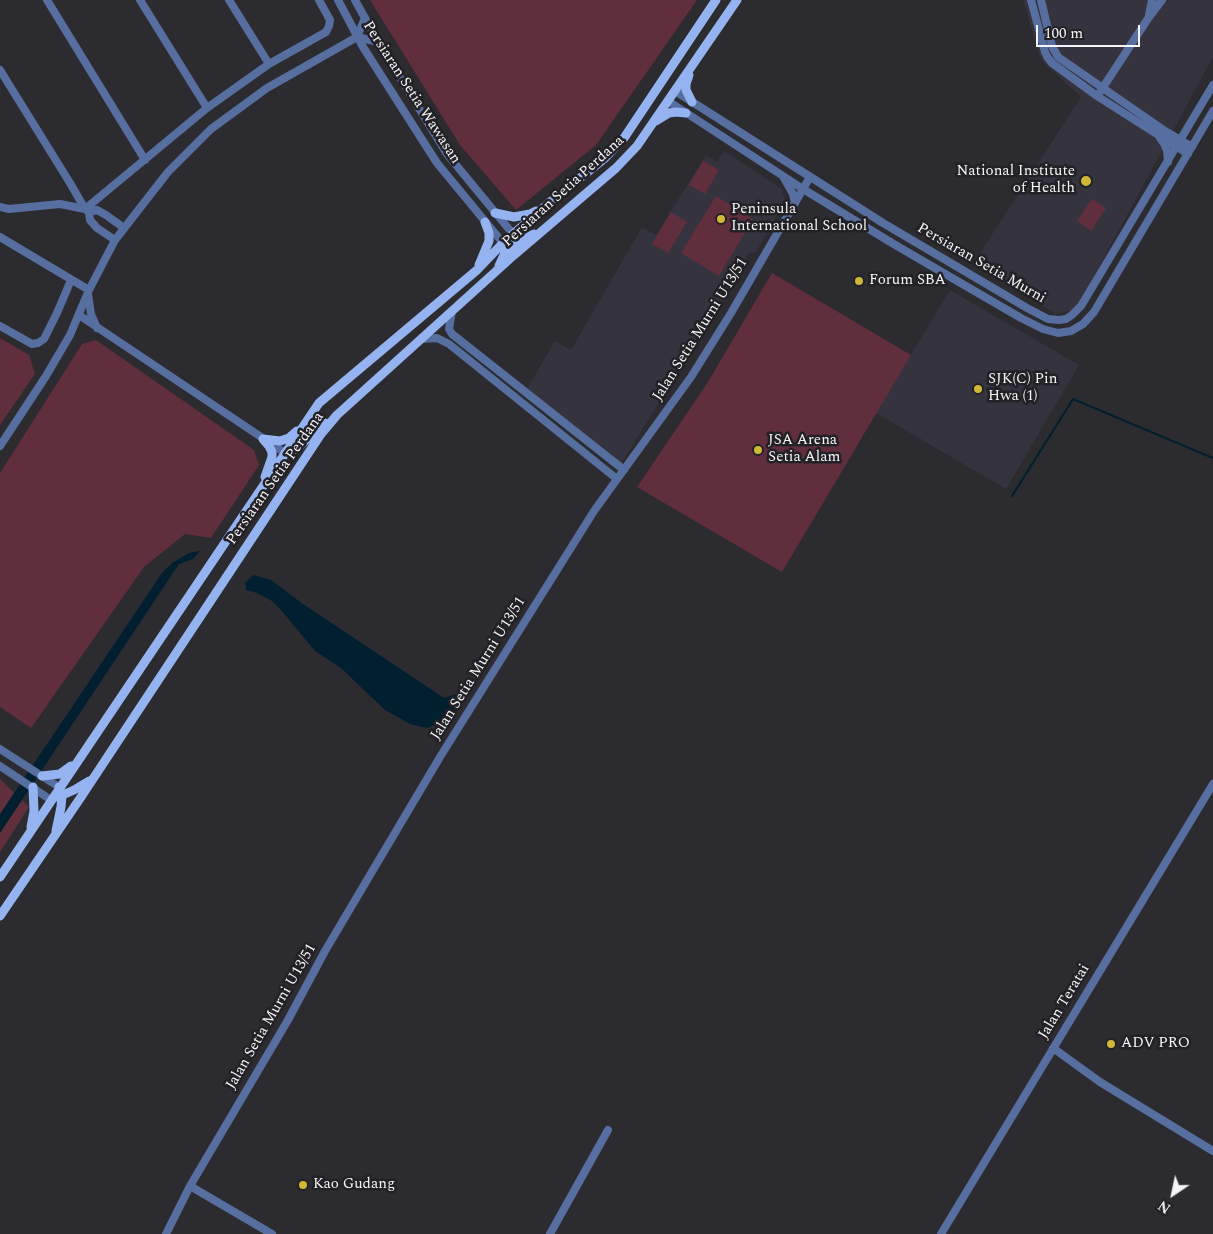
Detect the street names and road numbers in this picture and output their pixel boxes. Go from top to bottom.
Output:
street label: Persiaran Setia Wawasan [358,18,464,168]
street label: Persiaran Setia Perdana [499,133,629,251]
street label: Persiaran Setia Murni [913,220,1049,308]
street label: Jalan Setia Murni U13/51 [650,255,752,405]
street label: Persiaran Setia Perdana [223,409,329,549]
street label: Jalan Setia Murni U13/51 [428,594,530,744]
street label: Jalan Setia Murni U13/51 [223,941,321,1093]
street label: Jalan Teratai [1036,961,1094,1043]

